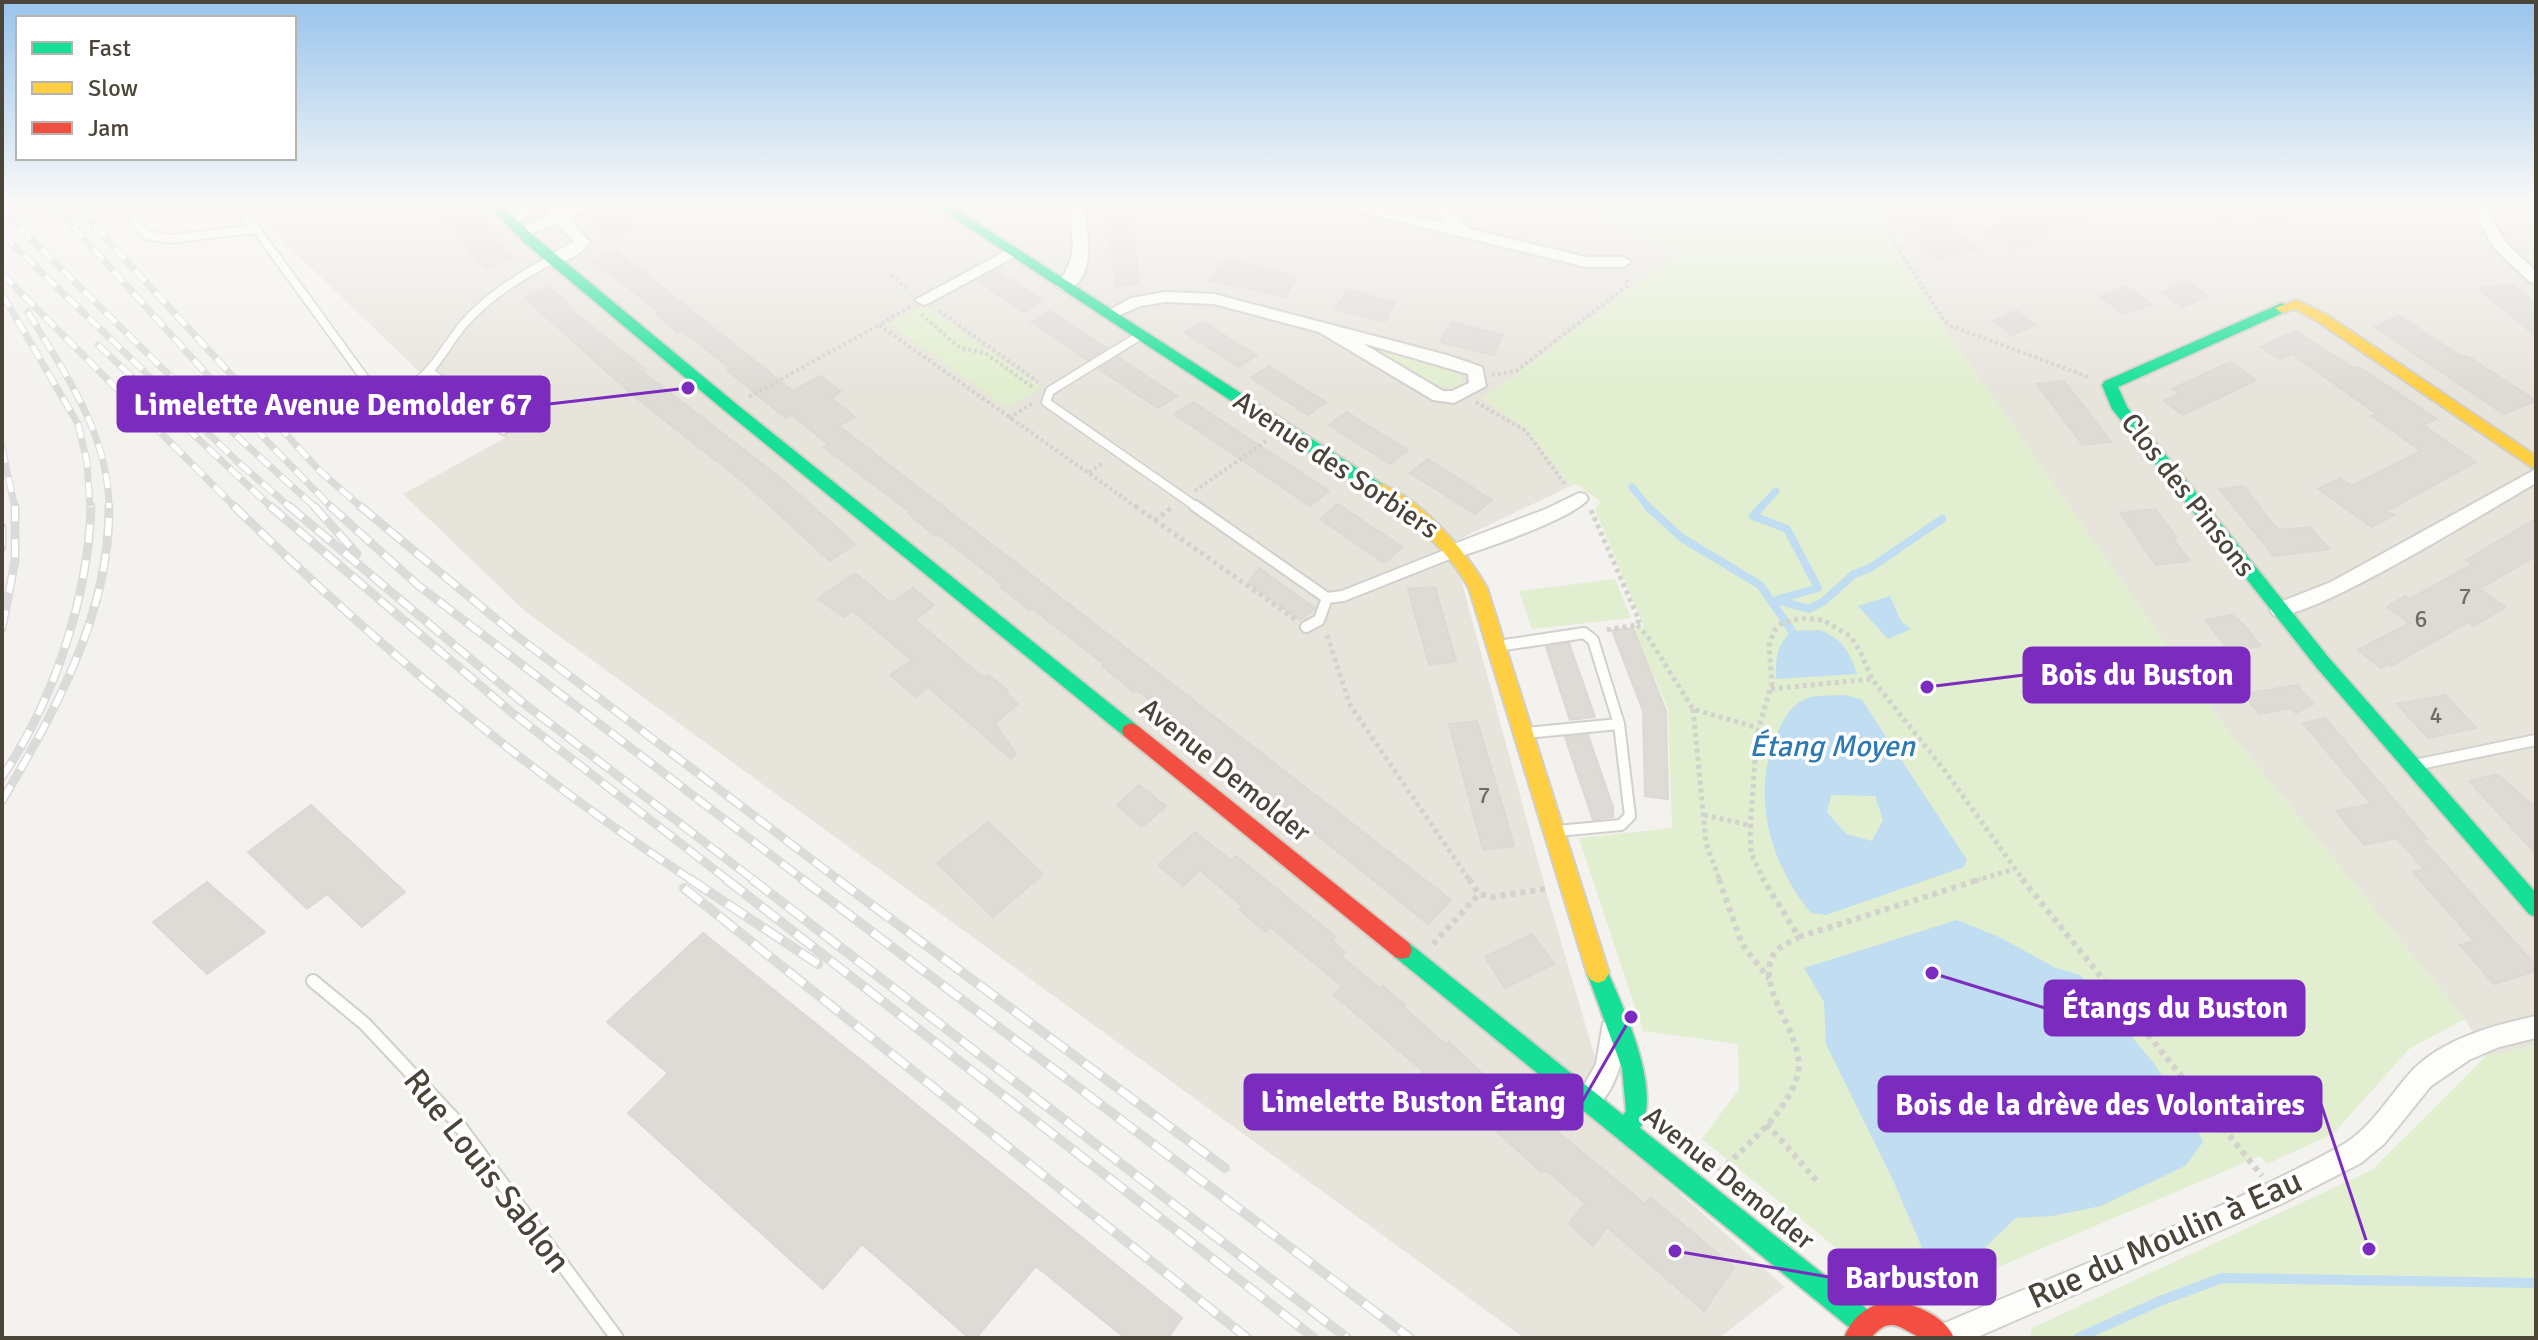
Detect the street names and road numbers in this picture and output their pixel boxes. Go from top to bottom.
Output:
street label: Avenue des Sorbiers [1227,384,1445,546]
street label: Clos des Pinsons [2114,406,2262,584]
street label: Avenue Demolder [1133,691,1318,850]
street label: Rue Louis Sablon [394,1061,580,1281]
street label: Avenue Demolder [1637,1099,1822,1258]
street label: Rue du Moulin à Eau [2022,1160,2308,1318]

